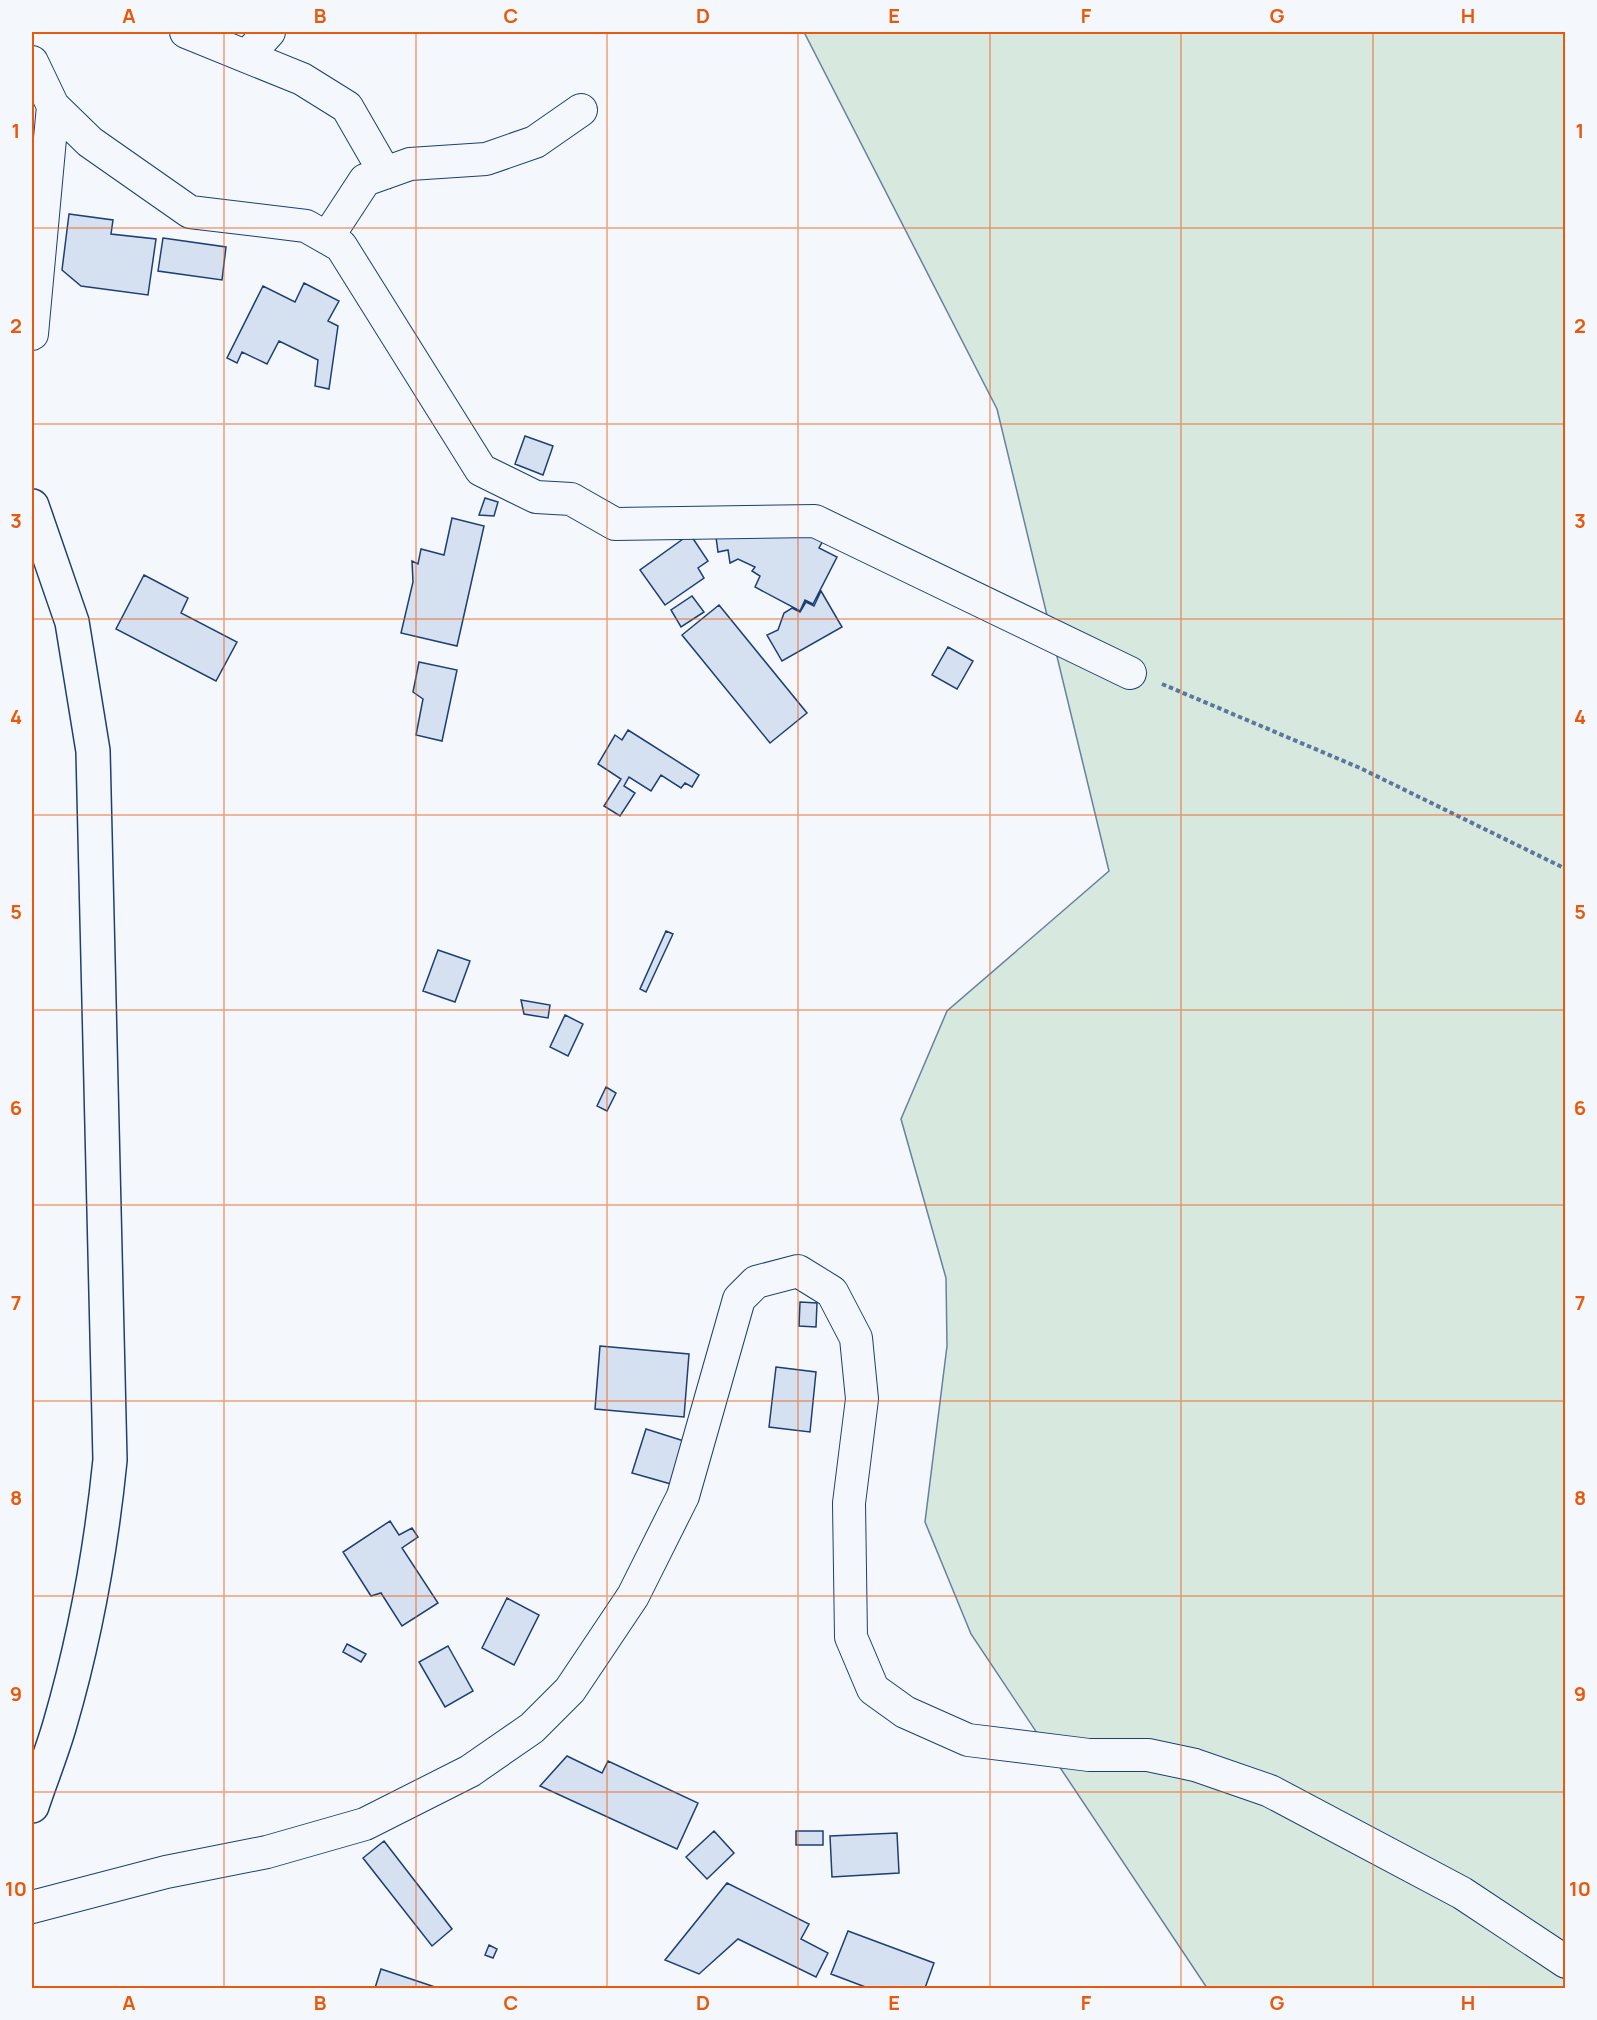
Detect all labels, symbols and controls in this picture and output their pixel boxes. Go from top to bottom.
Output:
text: A [122,2,136,29]
text: B [314,2,327,29]
text: C [504,2,518,29]
text: D [696,2,710,29]
text: E [888,2,900,29]
text: F [1081,2,1092,29]
text: G [1270,2,1285,29]
text: H [1461,2,1475,29]
text: 1 [12,117,20,144]
text: 1 [1576,117,1584,144]
text: 2 [10,312,22,339]
text: 2 [1574,312,1586,339]
text: 3 [10,507,22,534]
text: 3 [1574,507,1586,534]
text: 4 [10,703,22,730]
text: 4 [1574,703,1586,730]
text: 5 [10,898,22,925]
text: 5 [1574,898,1586,925]
text: 6 [10,1094,22,1121]
text: 6 [1574,1094,1586,1121]
text: 7 [11,1289,21,1316]
text: 7 [1575,1289,1585,1316]
text: 8 [10,1484,22,1511]
text: 8 [1574,1484,1586,1511]
text: 9 [10,1680,22,1707]
text: 9 [1574,1680,1586,1707]
text: 10 [5,1875,27,1902]
text: 10 [1569,1875,1591,1902]
text: A [122,1989,136,2016]
text: B [314,1989,327,2016]
text: C [504,1989,518,2016]
text: D [696,1989,710,2016]
text: E [888,1989,900,2016]
text: F [1081,1989,1092,2016]
text: G [1270,1989,1285,2016]
text: H [1461,1989,1475,2016]

